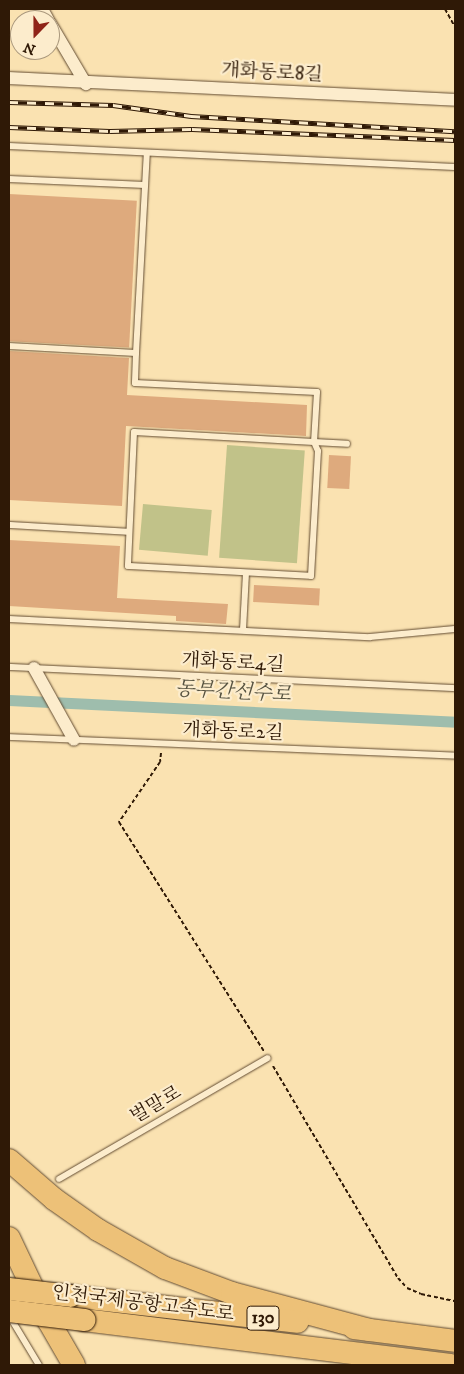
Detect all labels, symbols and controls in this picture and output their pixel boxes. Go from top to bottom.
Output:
north arrow [10,10,60,60]
text: N [21,37,38,58]
street label: 개화동로8길 [221,59,323,87]
street label: 개화동로4길 [181,649,285,677]
water label: 동부간선수로 [174,677,292,707]
street label: 개화동로2길 [182,719,284,745]
street label: 벌말로 [126,1081,186,1129]
street label: 인천국제공항고속도로 [51,1282,235,1326]
road number: 130 [246,1302,280,1334]

